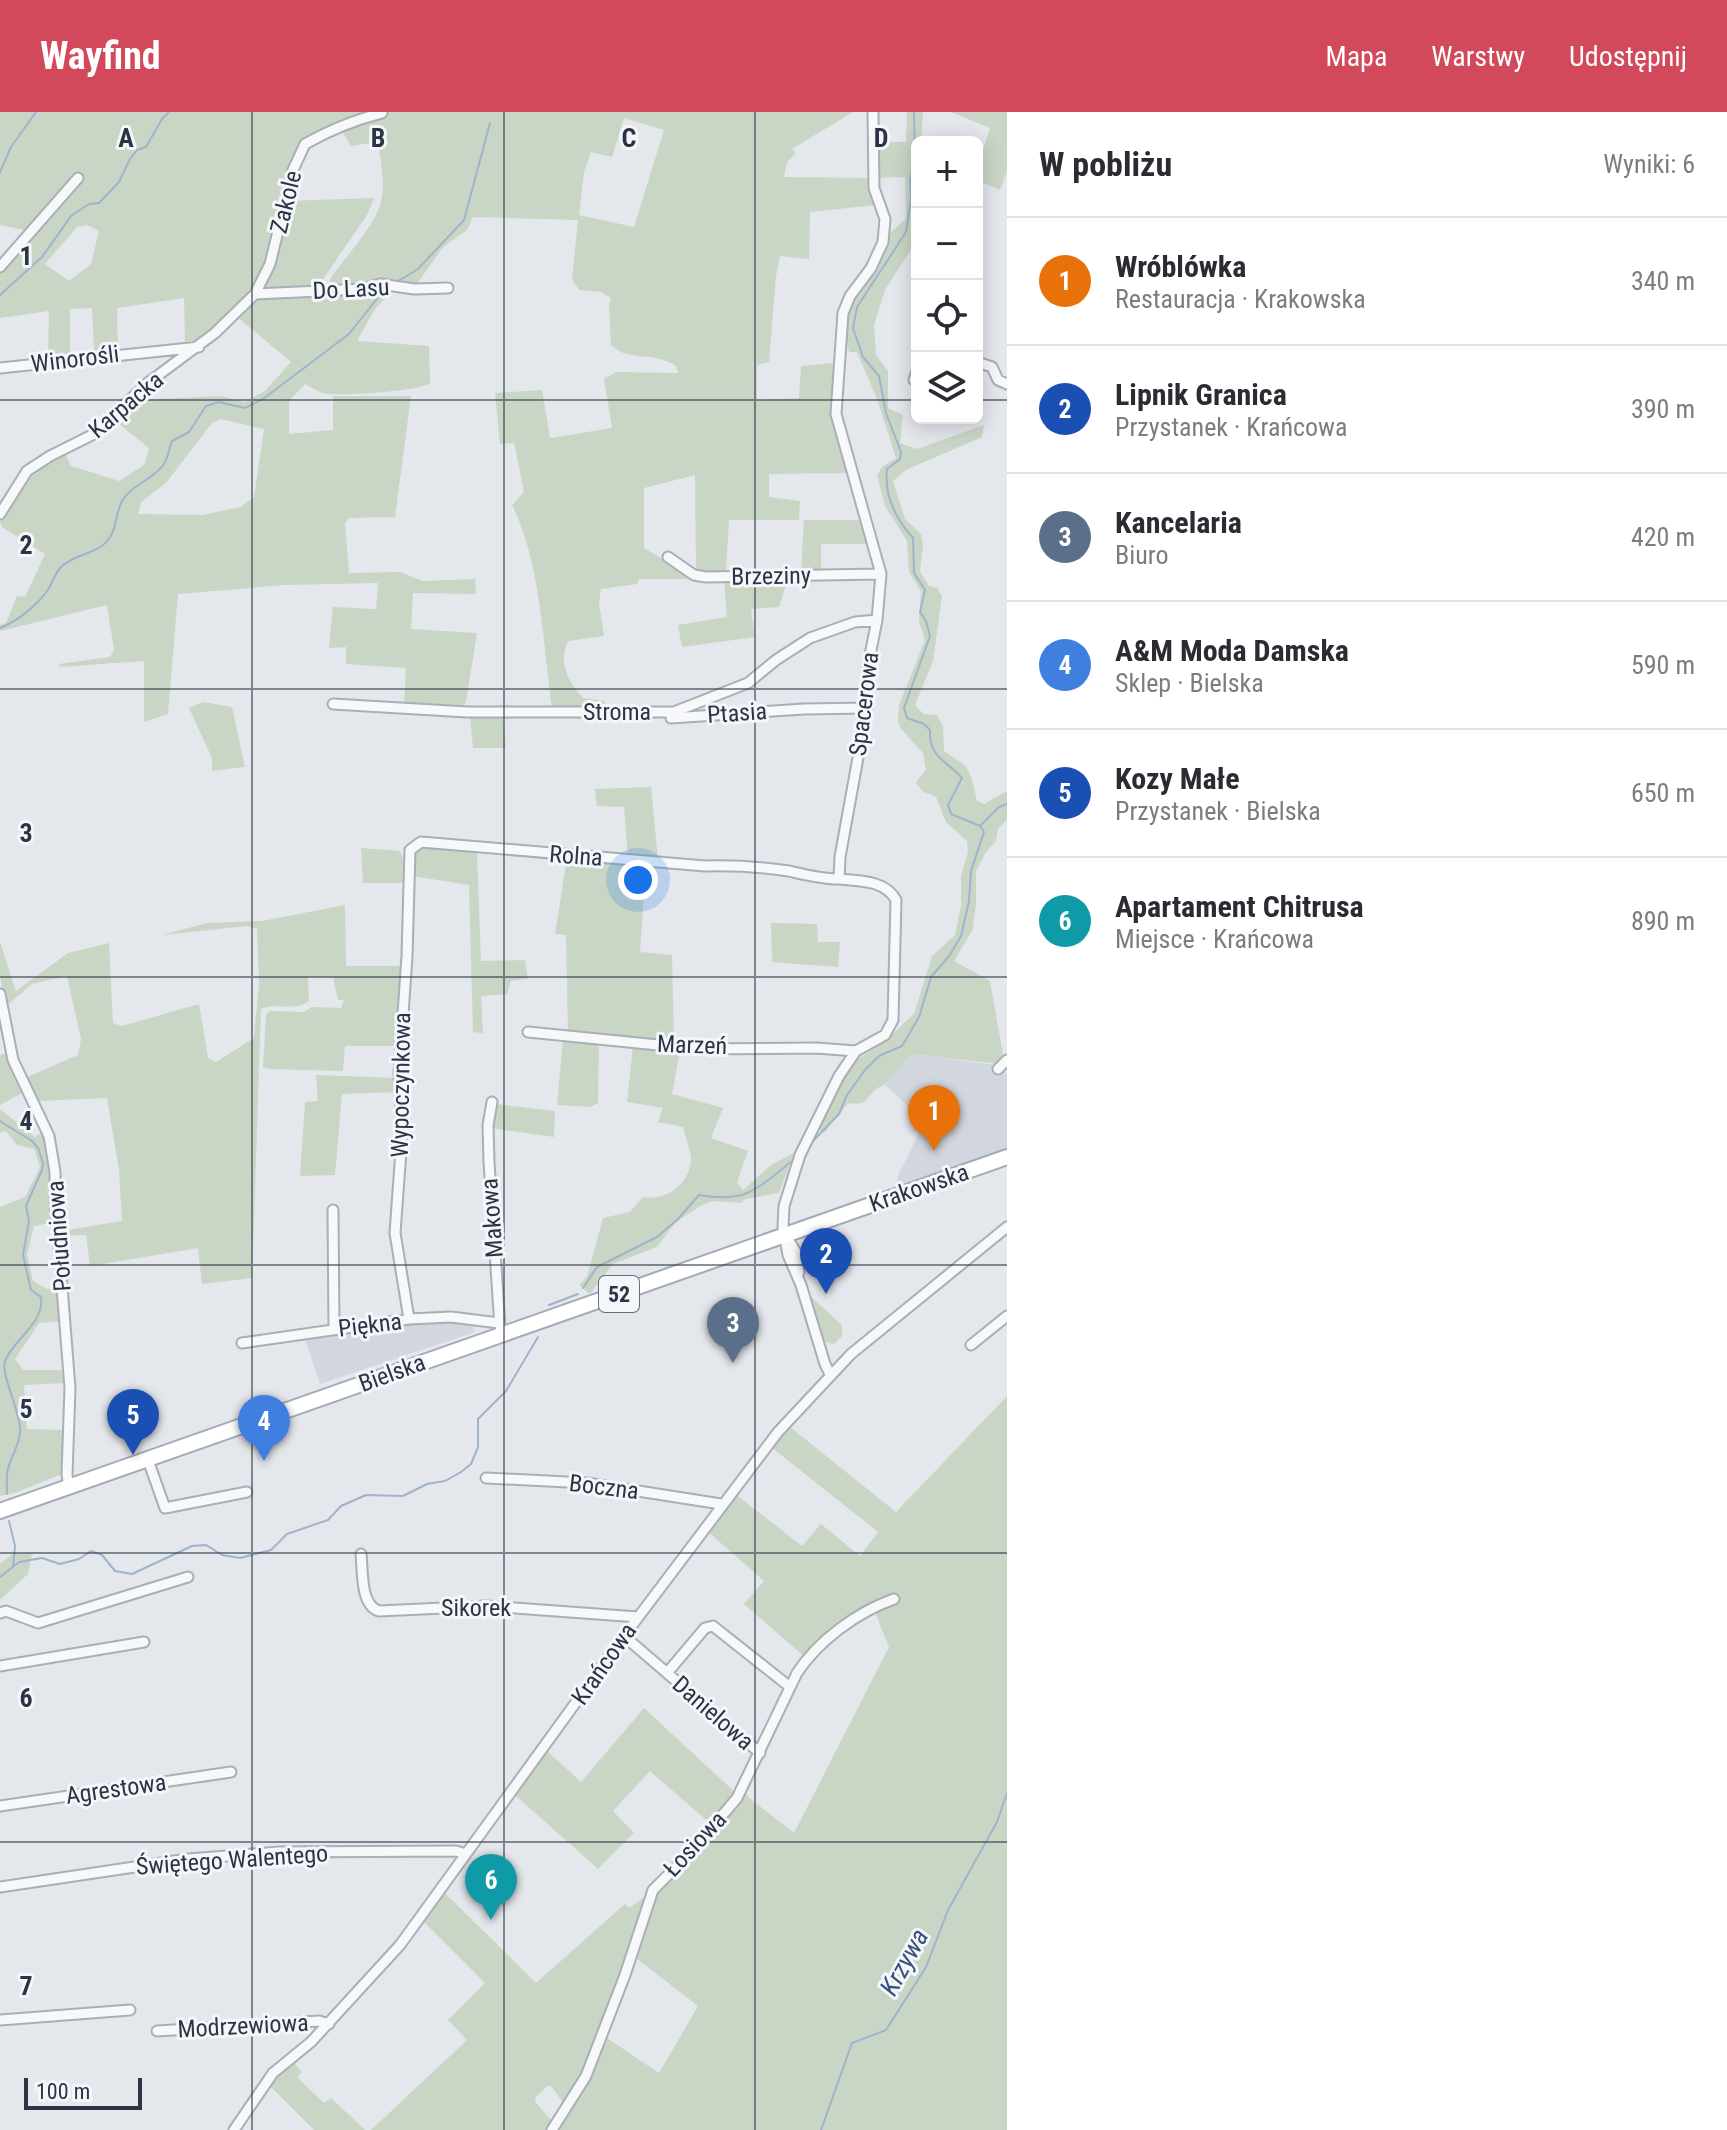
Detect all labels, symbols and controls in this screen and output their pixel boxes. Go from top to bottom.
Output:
text: Wayfind [40,34,161,78]
text: Mapa [1326,40,1387,73]
text: Warstwy [1431,40,1525,73]
text: Udostępnij [1569,40,1687,73]
text: A [118,123,134,153]
text: B [371,123,385,153]
text: C [622,123,637,153]
text: D [874,123,888,153]
map controls [911,136,983,424]
button: + [911,136,983,208]
text: W pobliżu [1039,144,1172,184]
text: Wyniki: 6 [1603,149,1695,179]
street label: Zakole [265,168,307,236]
button: − [911,208,983,280]
text: 1 [19,241,33,271]
text: Wróblówka [1115,249,1246,284]
text: 1 [1058,266,1072,296]
text: 340 m [1631,266,1695,296]
street label: Do Lasu [312,273,390,305]
button: locate [911,280,983,352]
text: Restauracja · Krakowska [1115,284,1366,314]
street label: Winorośli [29,340,121,378]
button: layers [911,352,983,424]
street label: Karpacka [83,366,169,444]
text: Lipnik Granica [1115,377,1287,412]
text: 2 [1058,394,1072,424]
text: 390 m [1631,394,1695,424]
text: Przystanek · Krańcowa [1115,412,1347,442]
text: Kancelaria [1115,505,1242,540]
text: 3 [1058,522,1072,552]
text: 420 m [1631,522,1695,552]
text: 2 [19,530,33,560]
text: Biuro [1115,540,1168,570]
street label: Brzeziny [731,561,811,591]
text: A&M Moda Damska [1115,633,1349,668]
text: 4 [1058,650,1072,680]
text: 590 m [1631,650,1695,680]
street label: Spacerowa [844,651,884,757]
text: Sklep · Bielska [1115,668,1264,698]
street label: Ptasia [706,697,768,729]
street label: Stroma [583,698,651,726]
text: Kozy Małe [1115,761,1240,796]
text: 5 [1058,778,1072,808]
text: 650 m [1631,778,1695,808]
text: Przystanek · Bielska [1115,796,1321,826]
text: 3 [19,818,33,848]
street label: Rolna [548,840,604,872]
your location [618,860,658,900]
text: Apartament Chitrusa [1115,889,1364,924]
text: 6 [1058,906,1072,936]
text: 890 m [1631,906,1695,936]
text: Miejsce · Krańcowa [1115,924,1314,954]
street label: Wypoczynkowa [386,1012,416,1158]
street label: Marzeń [656,1030,728,1060]
pin: 1 [908,1085,960,1151]
text: 4 [19,1106,33,1136]
street label: Krakowska [866,1158,972,1218]
street label: Makowa [475,1177,509,1259]
street label: Południowa [41,1180,77,1292]
pin: 2 [800,1228,852,1294]
road number: 52 [599,1276,639,1312]
pin: 3 [707,1297,759,1363]
street label: Piękna [337,1307,403,1343]
street label: Bielska [355,1348,429,1398]
pin: 5 [107,1389,159,1455]
text: 5 [19,1394,33,1424]
pin: 4 [238,1395,290,1461]
street label: Boczna [568,1469,640,1505]
street label: Sikorek [441,1594,511,1622]
street label: Krańcowa [566,1618,642,1710]
street label: Danielowa [667,1670,759,1756]
text: 6 [19,1683,33,1713]
street label: Agrestowa [64,1768,168,1810]
street label: Łosiowa [658,1806,732,1882]
street label: Świętego Walentego [135,1839,329,1881]
pin: 6 [465,1854,517,1920]
water label: Krzywa [874,1923,934,2001]
text: 7 [19,1971,33,2001]
street label: Modrzewiowa [177,2009,309,2043]
scale bar [24,2074,142,2110]
text: 100 m [36,2079,90,2104]

